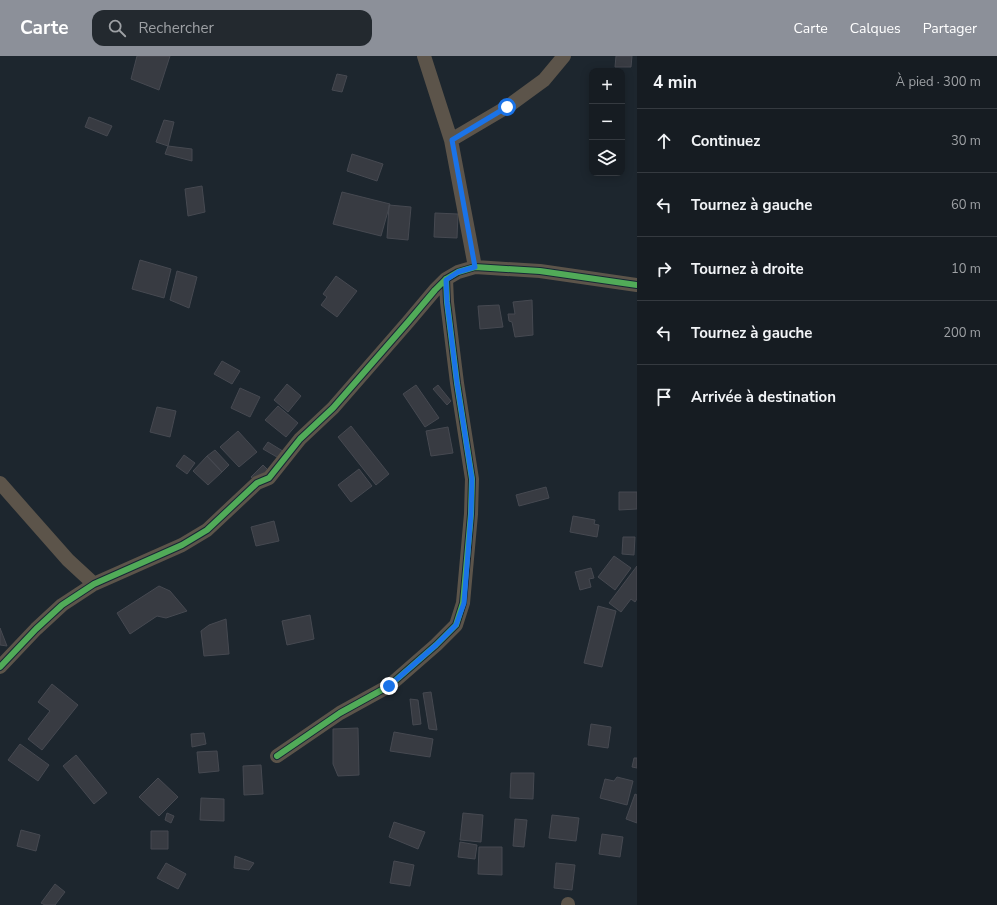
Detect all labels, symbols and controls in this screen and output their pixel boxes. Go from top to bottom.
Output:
search box [92,10,372,46]
text: Carte [20,15,68,41]
icon: search [106,17,128,39]
text: Rechercher [138,18,214,38]
text: Carte [794,19,828,38]
text: Calques [850,19,901,38]
text: Partager [923,19,977,38]
map controls [589,68,625,176]
button: + [589,68,625,104]
text: 4 min [653,71,697,94]
text: À pied · 300 m [896,73,981,91]
route start [498,98,516,116]
button: − [589,104,625,140]
icon: ahead [653,130,675,152]
text: Continuez [691,131,760,151]
text: 30 m [951,132,981,150]
button: layers [589,140,625,176]
icon: left [653,194,675,216]
text: Tournez à gauche [691,195,813,215]
text: 60 m [951,196,981,214]
icon: right [653,258,675,280]
text: Tournez à droite [691,259,804,279]
text: 10 m [951,260,981,278]
icon: left [653,322,675,344]
text: Tournez à gauche [691,323,813,343]
text: 200 m [943,324,981,342]
icon: arrive [653,386,675,408]
text: Arrivée à destination [691,387,836,407]
route end [380,677,398,695]

